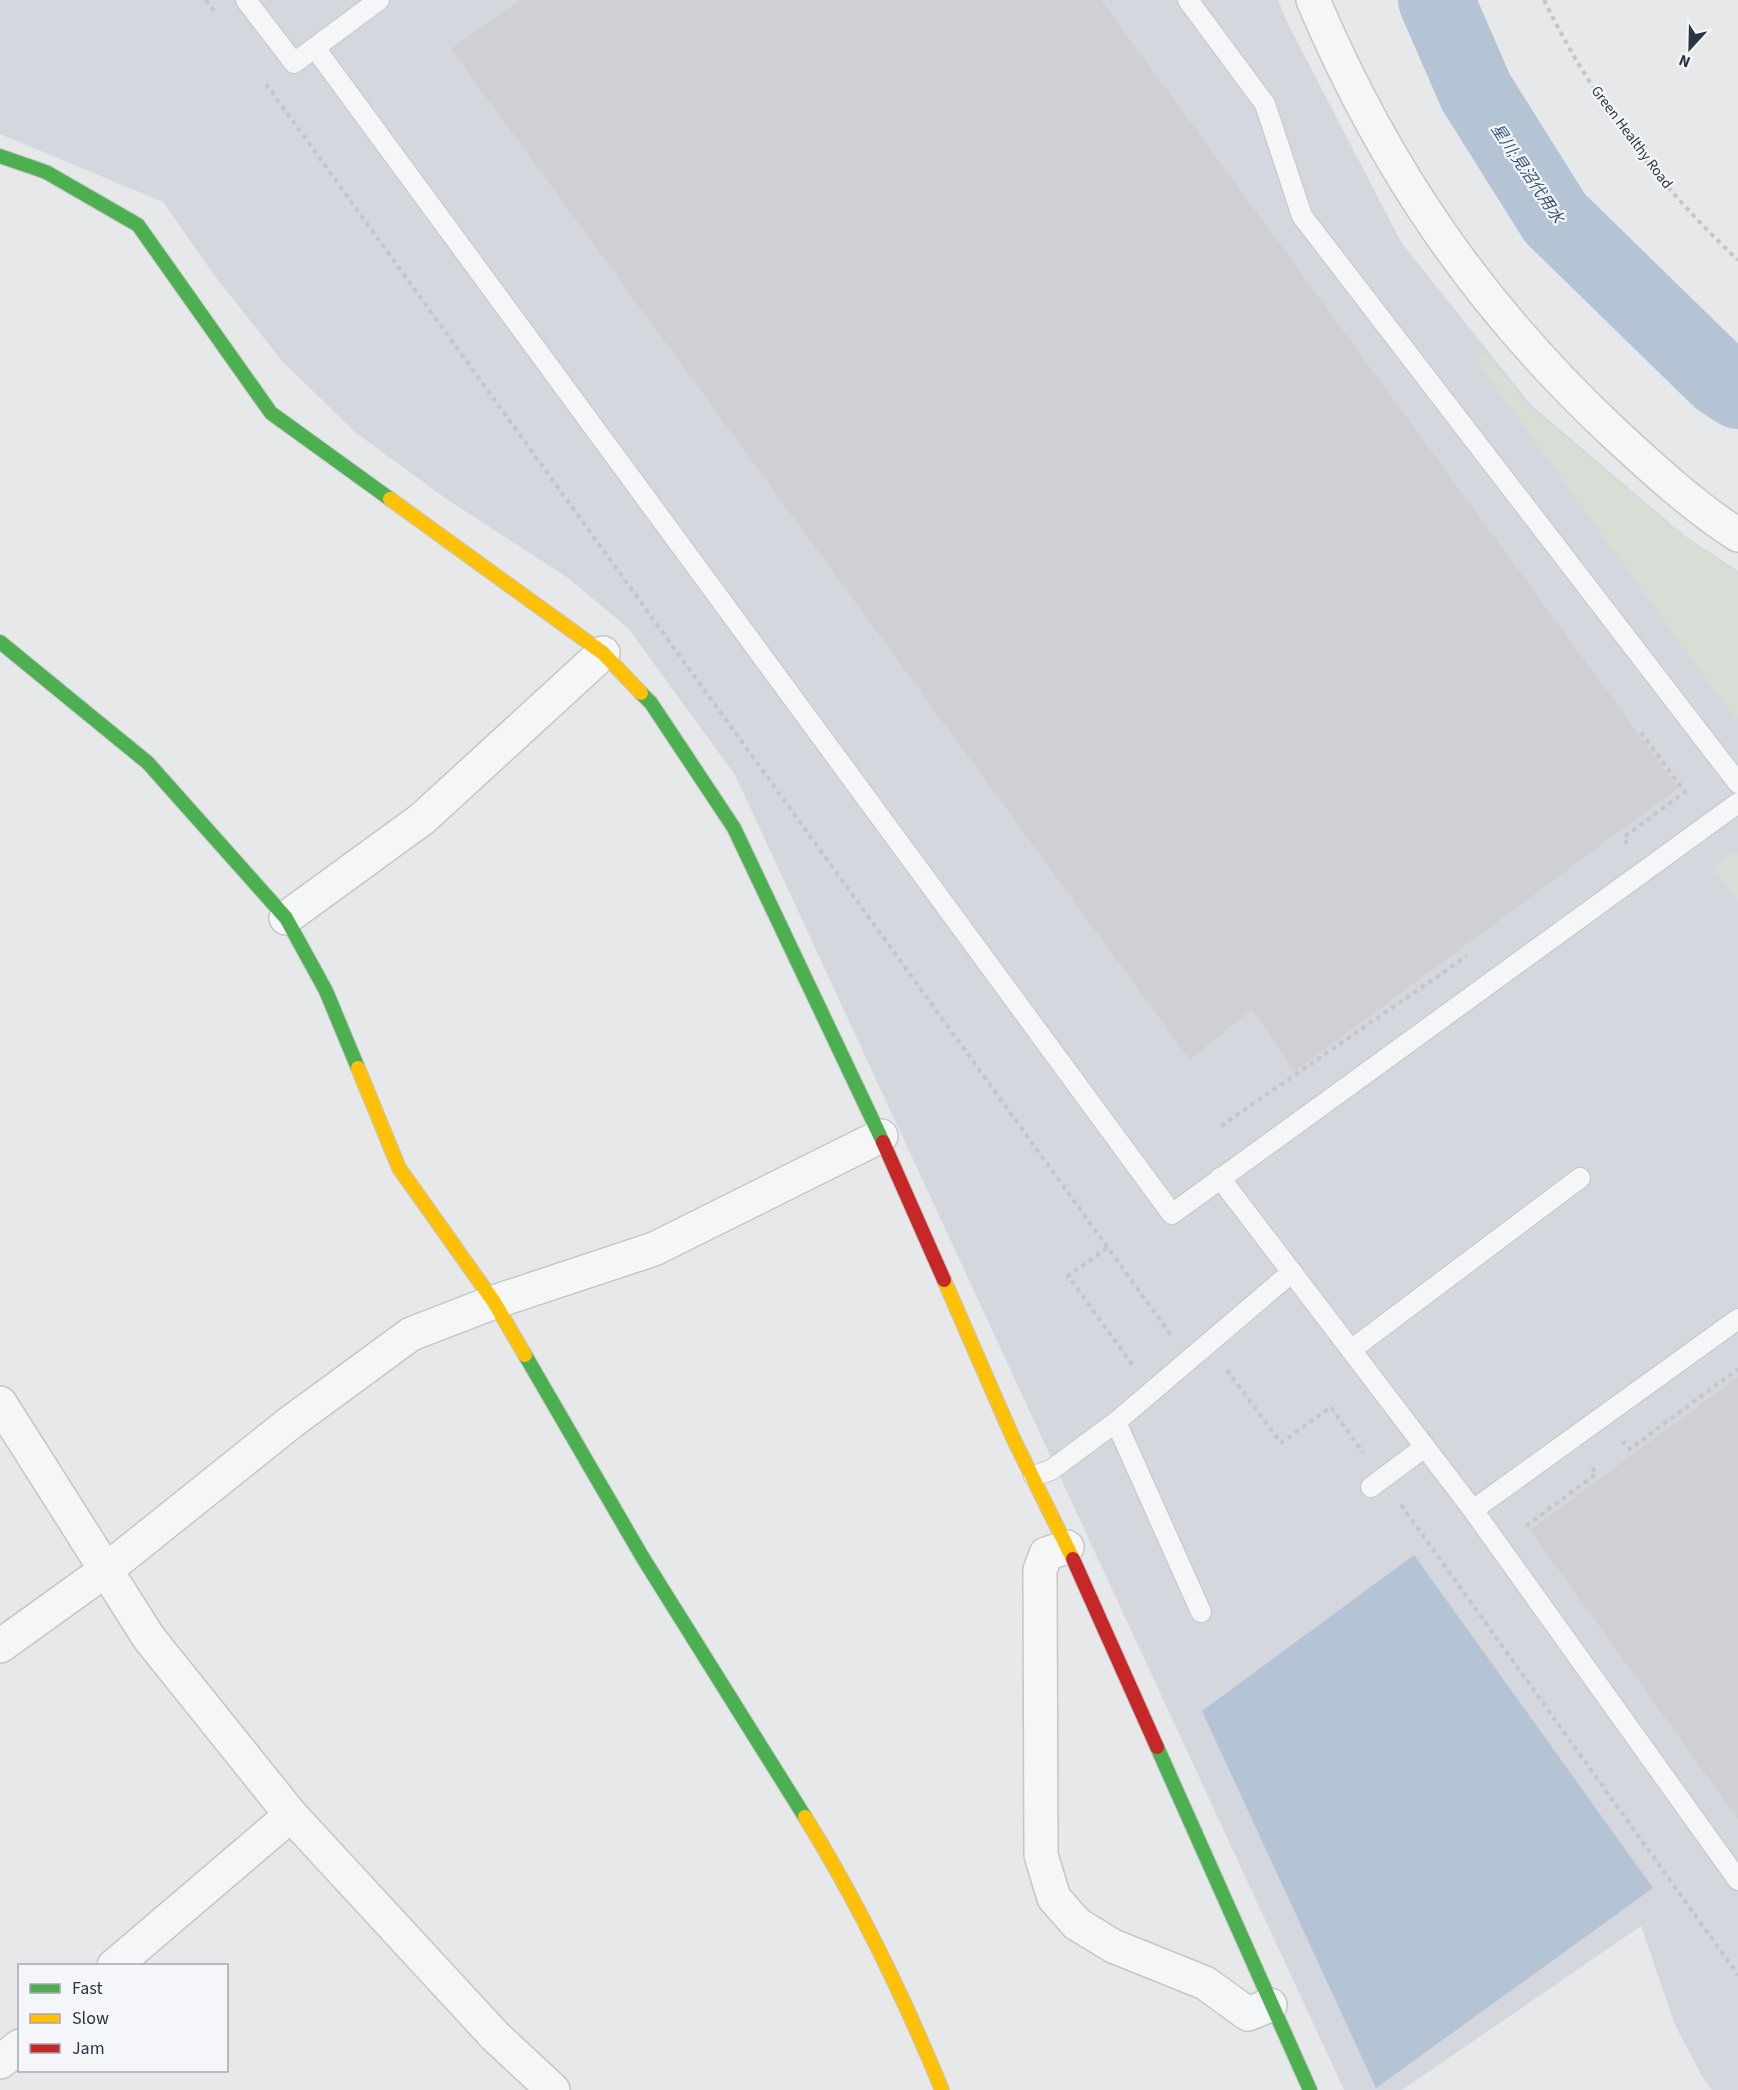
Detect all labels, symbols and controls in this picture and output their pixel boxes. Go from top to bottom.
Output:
north arrow [1660,18,1720,78]
text: N [1676,49,1694,73]
street label: Green Healthy Road [1586,81,1677,193]
water label: 星川;見沼代用水 [1486,119,1570,229]
legend [18,1964,228,2072]
text: Fast [72,1976,103,2001]
text: Slow [72,2006,109,2031]
text: Jam [72,2036,105,2061]

